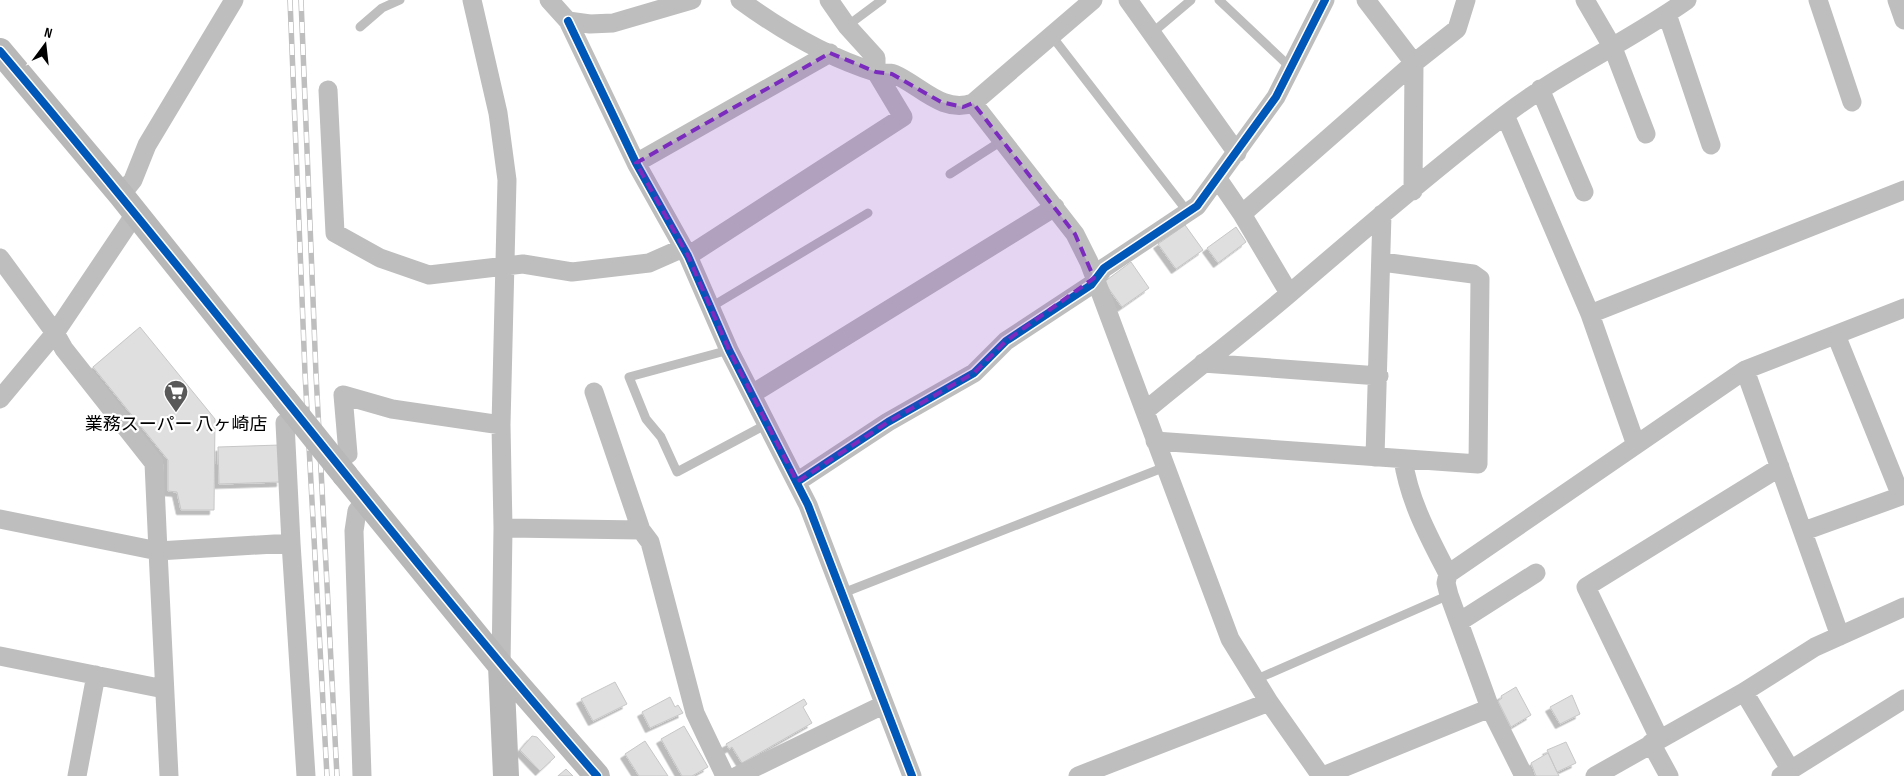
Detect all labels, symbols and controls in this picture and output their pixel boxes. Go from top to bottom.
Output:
north arrow [20,20,70,70]
text: N [42,24,54,42]
supermarket icon: 業務スーパー 八ヶ崎店 [163,379,189,413]
place label: 業務スーパー 八ヶ崎店 [85,414,267,435]

